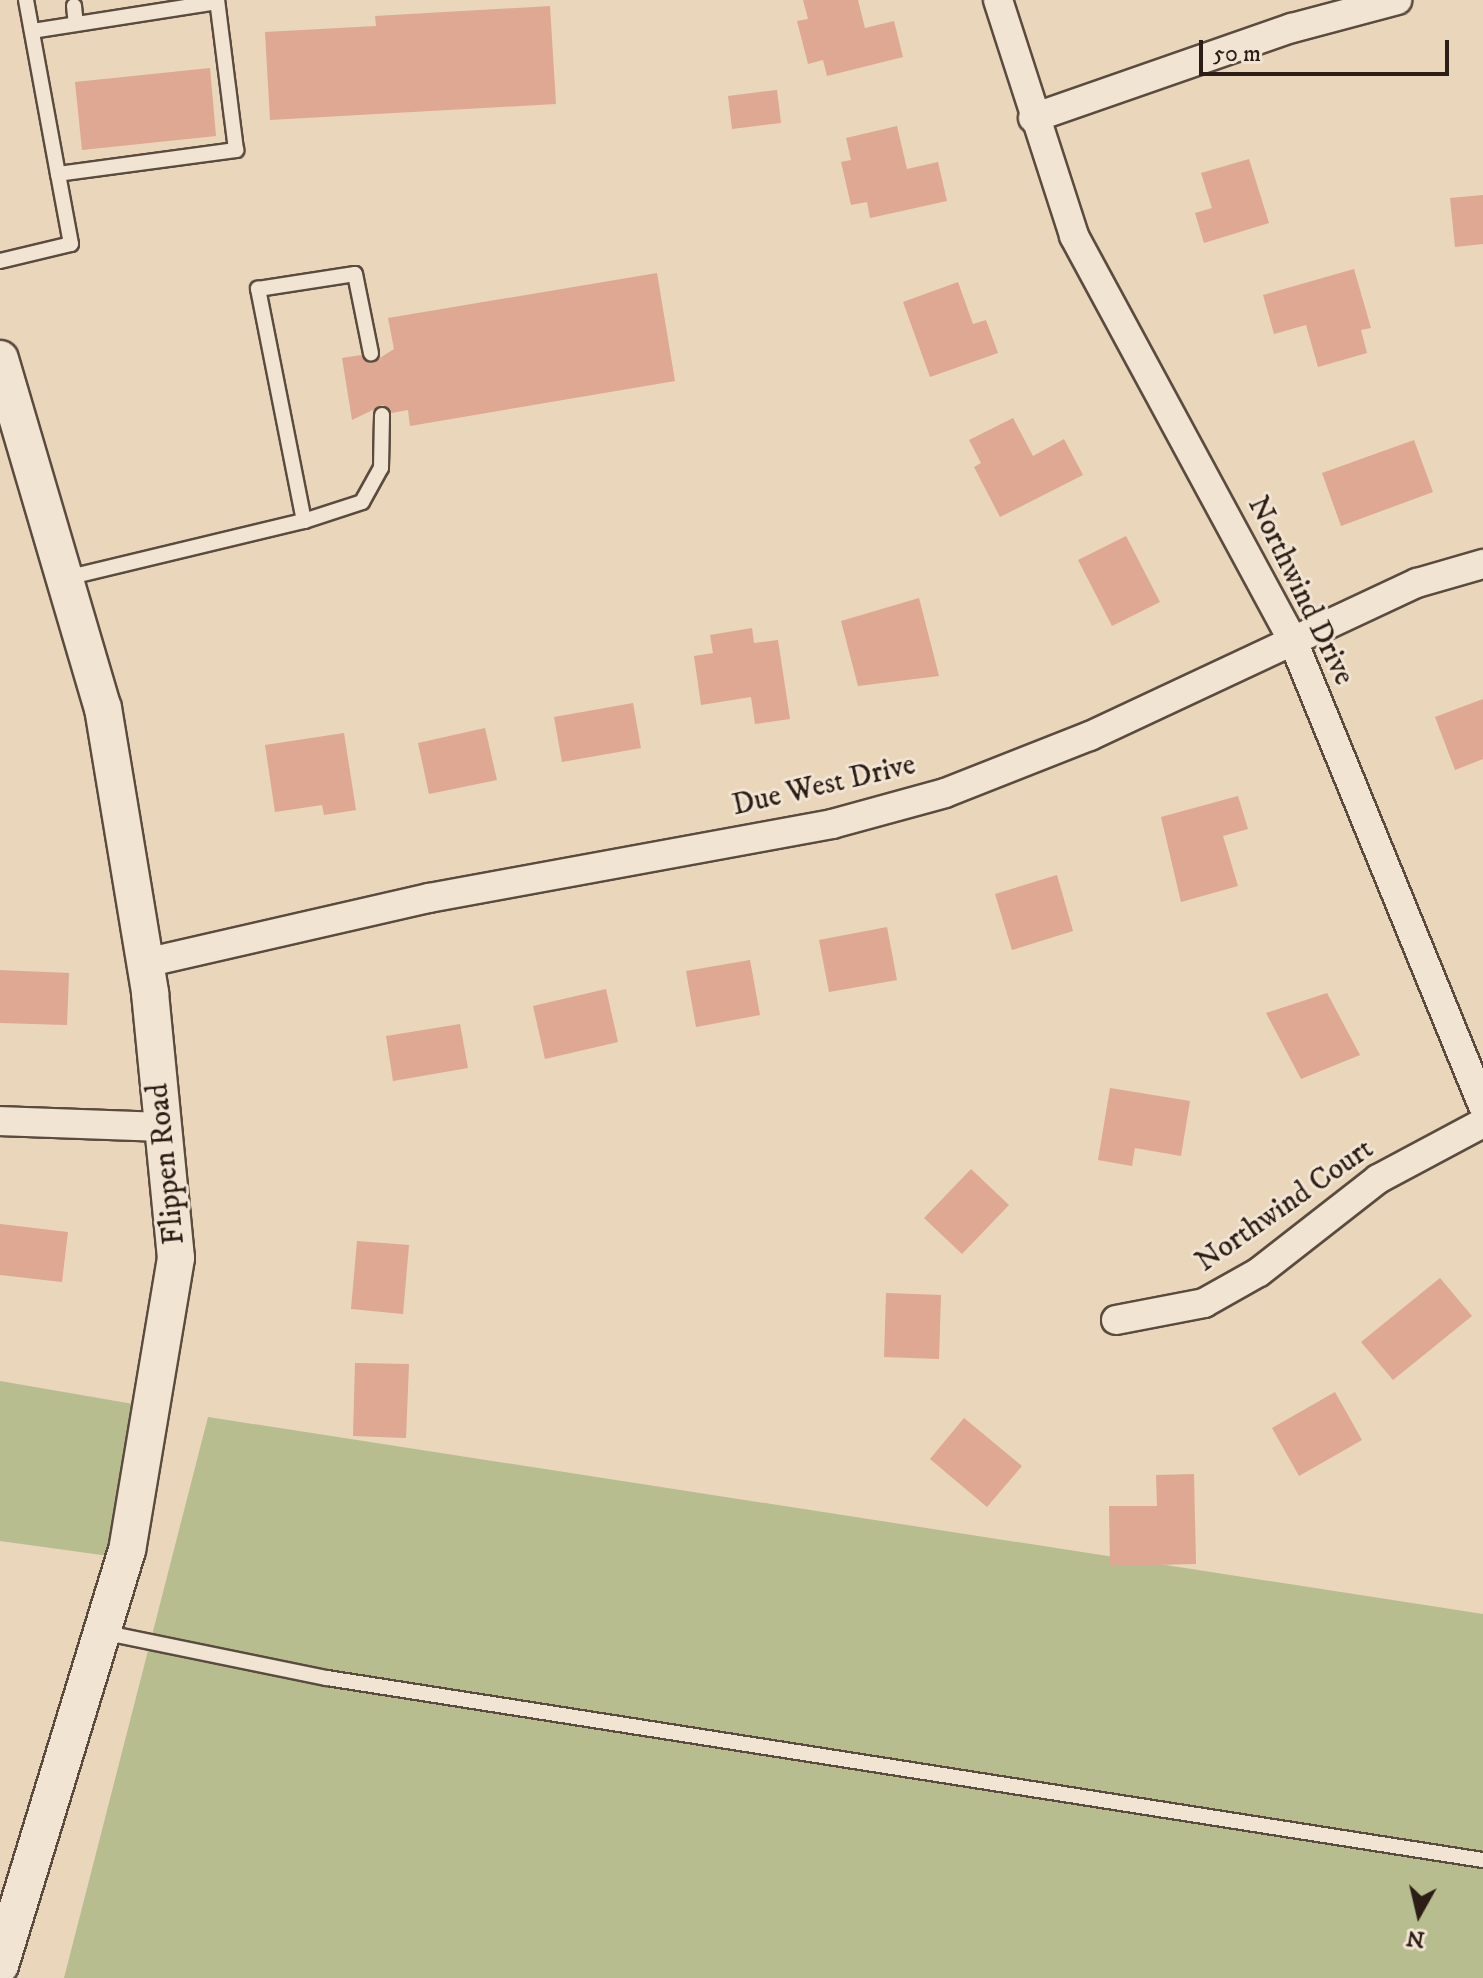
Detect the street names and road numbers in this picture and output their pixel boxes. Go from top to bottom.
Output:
street label: Northwind Drive [1239,491,1361,691]
street label: Due West Drive [729,747,919,825]
street label: Flippen Road [141,1082,193,1246]
street label: Northwind Court [1189,1131,1381,1281]

